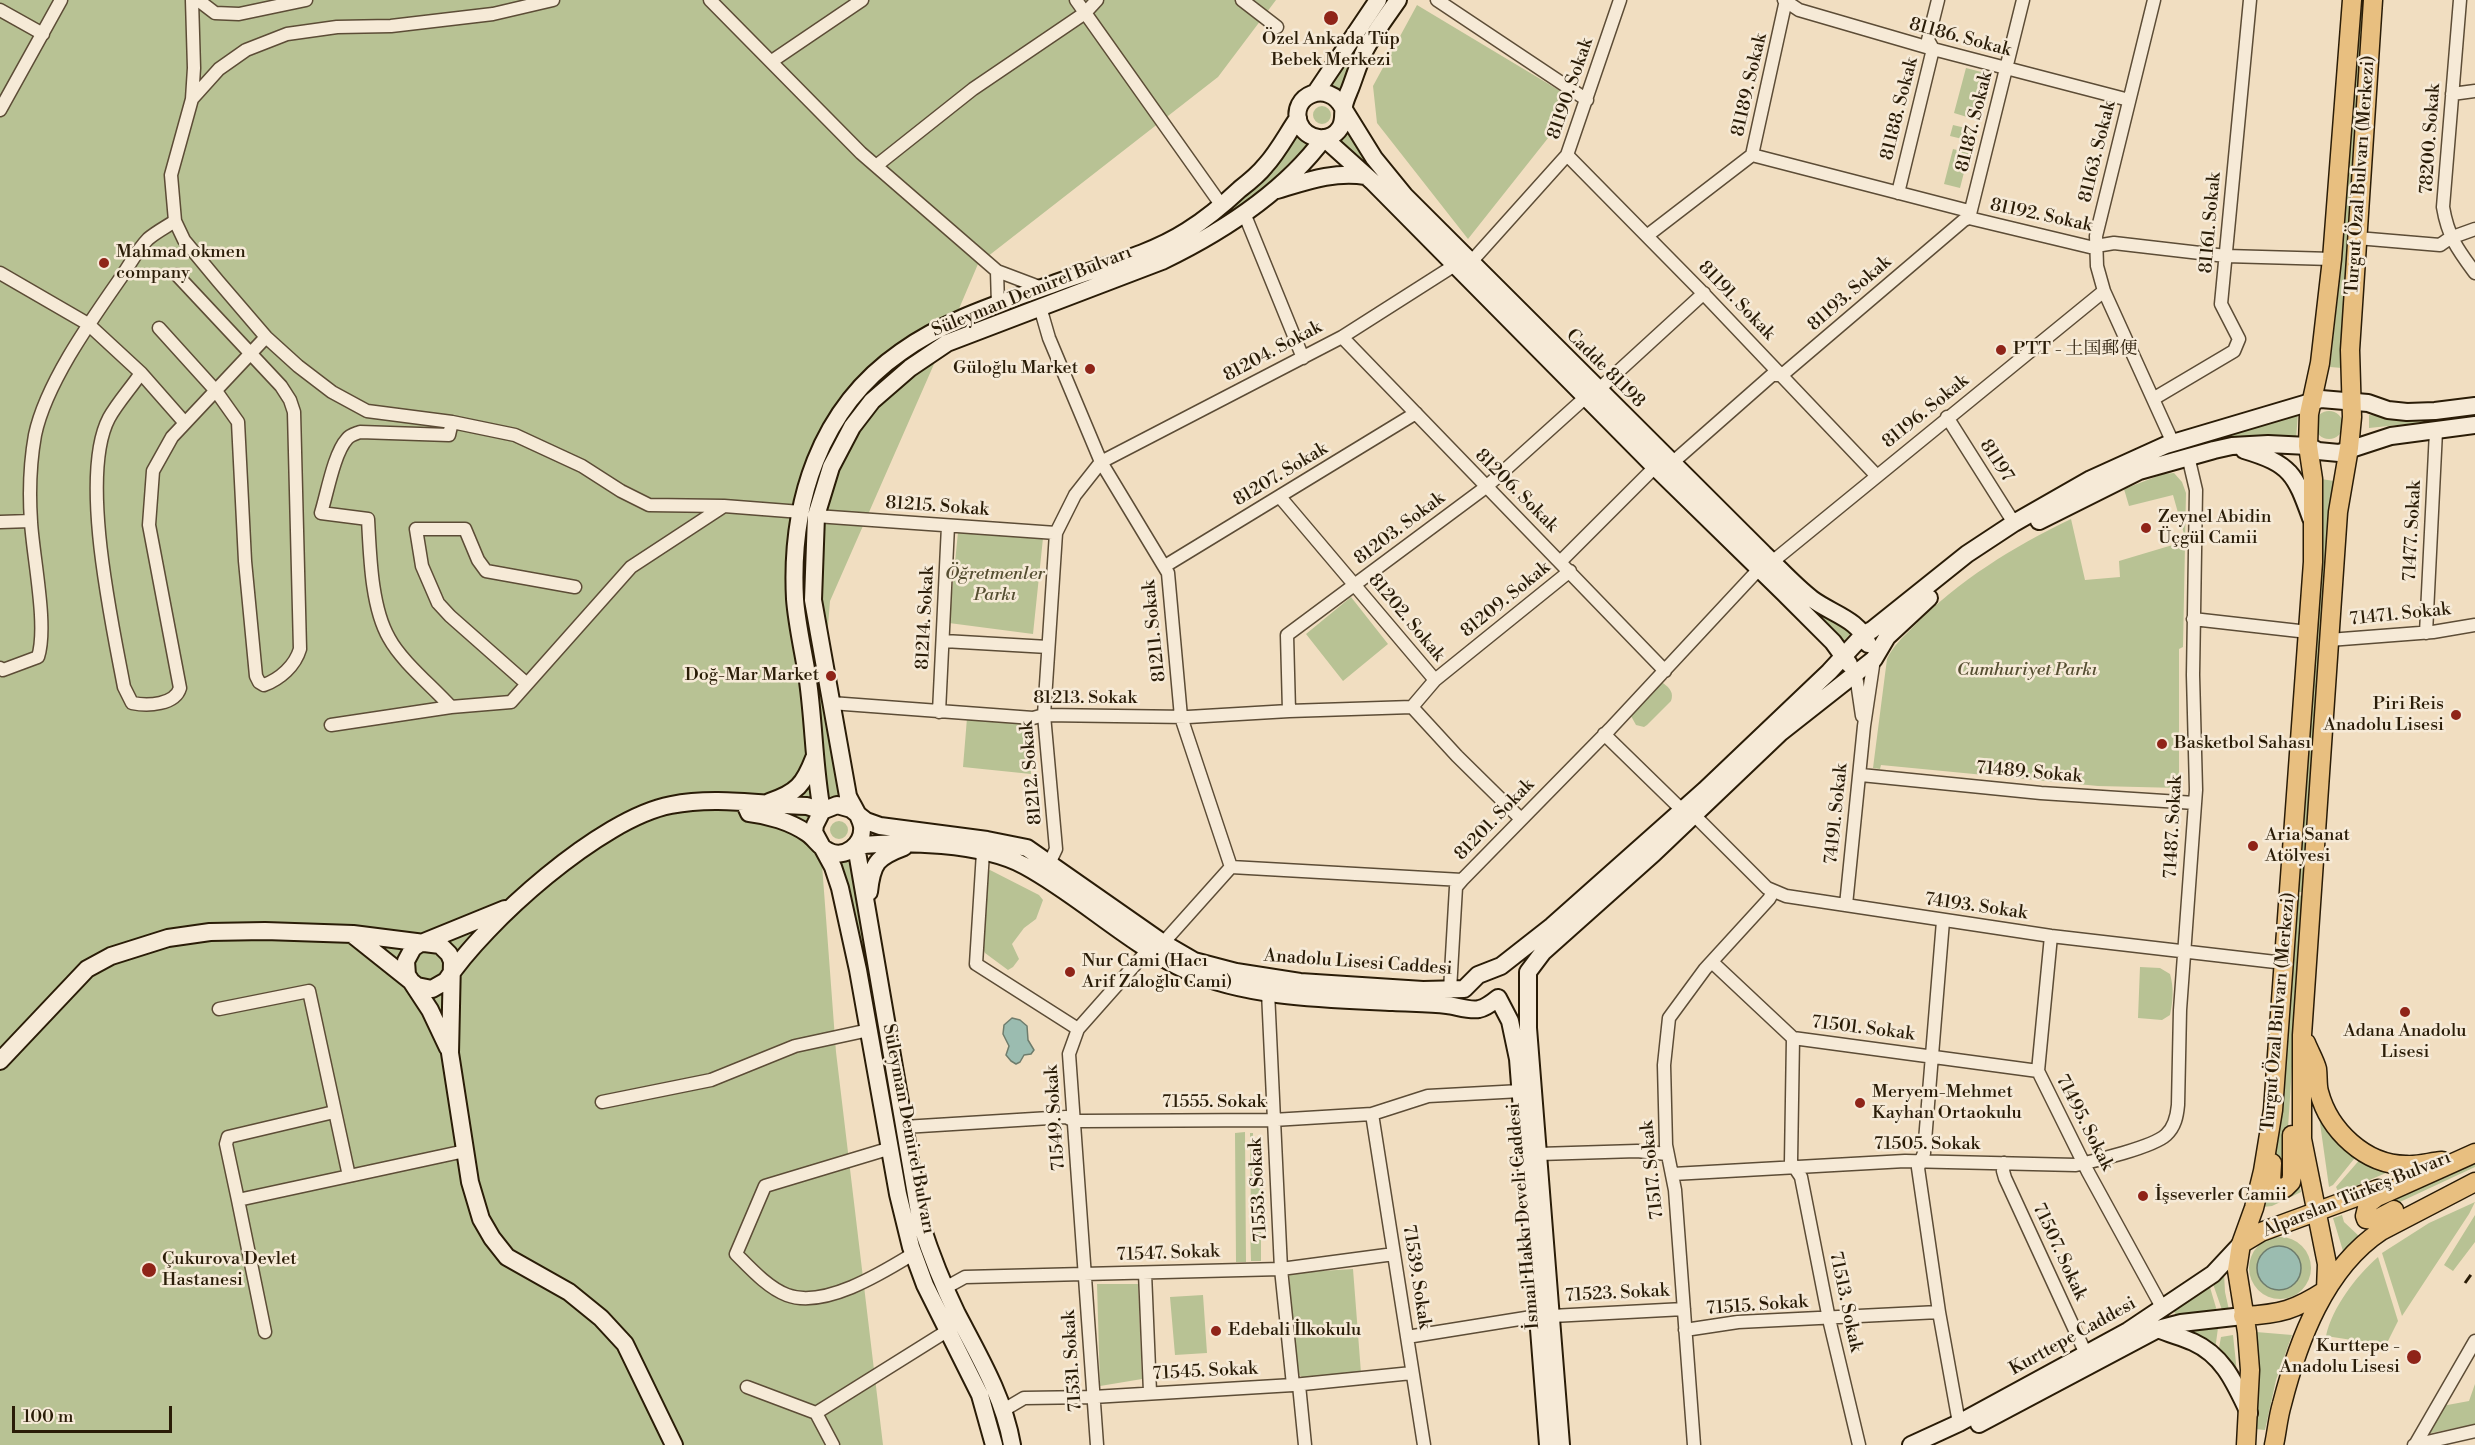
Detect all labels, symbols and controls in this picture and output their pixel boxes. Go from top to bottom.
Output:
marker: Özel Ankada Tüp Bebek Merkezi [1322,9,1340,27]
street label: 81186. Sokak [1906,14,2014,62]
place label: Özel Ankada Tüp Bebek Merkezi [1262,29,1400,72]
street label: 81189. Sokak [1728,31,1772,139]
street label: 81190. Sokak [1544,36,1598,142]
street label: 81188. Sokak [1877,55,1923,163]
street label: Turgut Özal Bulvarı (Merkezi) [2342,55,2380,295]
street label: 81187. Sokak [1952,70,1998,174]
street label: 78200. Sokak [2416,83,2446,195]
street label: 81163. Sokak [2075,99,2121,205]
street label: 81161. Sokak [2196,172,2226,274]
street label: 81192. Sokak [1988,195,2094,237]
place label: Mahmad okmen company [116,242,246,284]
street label: Süleyman Demirel Bulvarı [929,242,1135,342]
street label: 81193. Sokak [1804,252,1896,336]
marker: Mahmad okmen company [97,256,111,270]
street label: 81191. Sokak [1693,257,1779,345]
street label: 81204. Sokak [1220,317,1326,387]
street label: Cadde 81198 [1561,325,1649,413]
place label: PTT - 土国郵便 [2013,339,2138,361]
marker: PTT - 土国郵便 [1994,343,2008,357]
place label: Güloğlu Market [953,358,1078,380]
marker: Güloğlu Market [1083,362,1097,376]
street label: 81196. Sokak [1879,371,1973,453]
street label: 81197 [1974,436,2018,486]
street label: 81207. Sokak [1230,438,1332,512]
street label: 81206. Sokak [1470,445,1562,537]
street label: 71477. Sokak [2400,480,2426,582]
street label: 81203. Sokak [1351,488,1449,570]
street label: 81215. Sokak [885,493,989,521]
place label: Zeynel Abidin Üçgül Camii [2158,507,2271,550]
marker: Zeynel Abidin Üçgül Camii [2139,521,2153,535]
street label: 81209. Sokak [1457,557,1555,643]
park label: Öğretmenler Parkı [945,564,1045,606]
street label: 81214. Sokak [913,566,939,670]
street label: 81202. Sokak [1363,570,1449,666]
street label: 81211. Sokak [1139,579,1171,683]
street label: 71471. Sokak [2349,599,2451,631]
park label: Cumhuriyet Parkı [1957,660,2097,682]
place label: Doğ-Mar Market [685,665,819,687]
marker: Doğ-Mar Market [824,669,838,683]
street label: 81213. Sokak [1033,688,1137,710]
place label: Piri Reis Anadolu Lisesi [2324,694,2444,736]
marker: Piri Reis Anadolu Lisesi [2449,708,2463,722]
street label: 81212. Sokak [1017,720,1047,826]
place label: Basketbol Sahası [2174,733,2311,755]
marker: Basketbol Sahası [2155,737,2169,751]
street label: 71489. Sokak [1975,758,2083,788]
street label: 74191. Sokak [1821,763,1853,865]
street label: 81201. Sokak [1451,775,1539,865]
street label: 71487. Sokak [2161,775,2187,879]
place label: Aria Sanat Atölyesi [2265,825,2350,868]
marker: Aria Sanat Atölyesi [2246,839,2260,853]
street label: 74193. Sokak [1923,889,2029,925]
street label: Turgut Özal Bulvarı (Merkezi) [2258,892,2300,1132]
street label: Anadolu Lisesi Caddesi [1263,946,1453,980]
place label: Nur Cami (Hacı Arif Zaloğlu Cami) [1082,951,1232,994]
marker: Nur Cami (Hacı Arif Zaloğlu Cami) [1063,965,1077,979]
marker: Adana Anadolu Lisesi [2398,1005,2412,1019]
street label: 71501. Sokak [1810,1012,1916,1046]
place label: Adana Anadolu Lisesi [2343,1021,2467,1064]
street label: Süleyman Demirel Bulvarı [877,1022,939,1236]
street label: 71549. Sokak [1042,1064,1070,1172]
street label: 71495. Sokak [2051,1071,2117,1175]
place label: Meryem-Mehmet Kayhan Ortaokulu [1872,1082,2022,1124]
street label: 71555. Sokak [1162,1092,1266,1114]
marker: Meryem-Mehmet Kayhan Ortaokulu [1853,1096,1867,1110]
street label: İsmail Hakkı Develi Caddesi [1503,1102,1545,1330]
street label: 71517. Sokak [1637,1119,1669,1221]
street label: 71505. Sokak [1874,1134,1980,1156]
street label: 71553. Sokak [1245,1138,1273,1242]
street label: Alparslan Türkeş Bulvarı [2260,1147,2454,1243]
place label: İşseverler Camii [2155,1185,2287,1207]
marker: İşseverler Camii [2136,1189,2150,1203]
street label: 71507. Sokak [2027,1200,2091,1304]
street label: 71539. Sokak [1397,1223,1435,1331]
street label: 71547. Sokak [1116,1241,1220,1267]
place label: Çukurova Devlet Hastanesi [162,1249,297,1292]
street label: 71513. Sokak [1824,1250,1866,1354]
marker: Çukurova Devlet Hastanesi [140,1261,158,1279]
street label: 71523. Sokak [1564,1280,1670,1308]
street label: 71515. Sokak [1705,1292,1809,1320]
street label: Kurttepe Caddesi [2006,1293,2140,1381]
street label: 71531. Sokak [1059,1310,1087,1412]
place label: Edebali İlkokulu [1228,1320,1361,1342]
marker: Edebali İlkokulu [1209,1324,1223,1338]
place label: Kurttepe - Anadolu Lisesi [2280,1336,2400,1378]
marker: Kurttepe - Anadolu Lisesi [2405,1348,2423,1366]
street label: 71545. Sokak [1152,1358,1258,1386]
scale bar [15,1394,176,1432]
text: 100 m [23,1405,74,1428]

